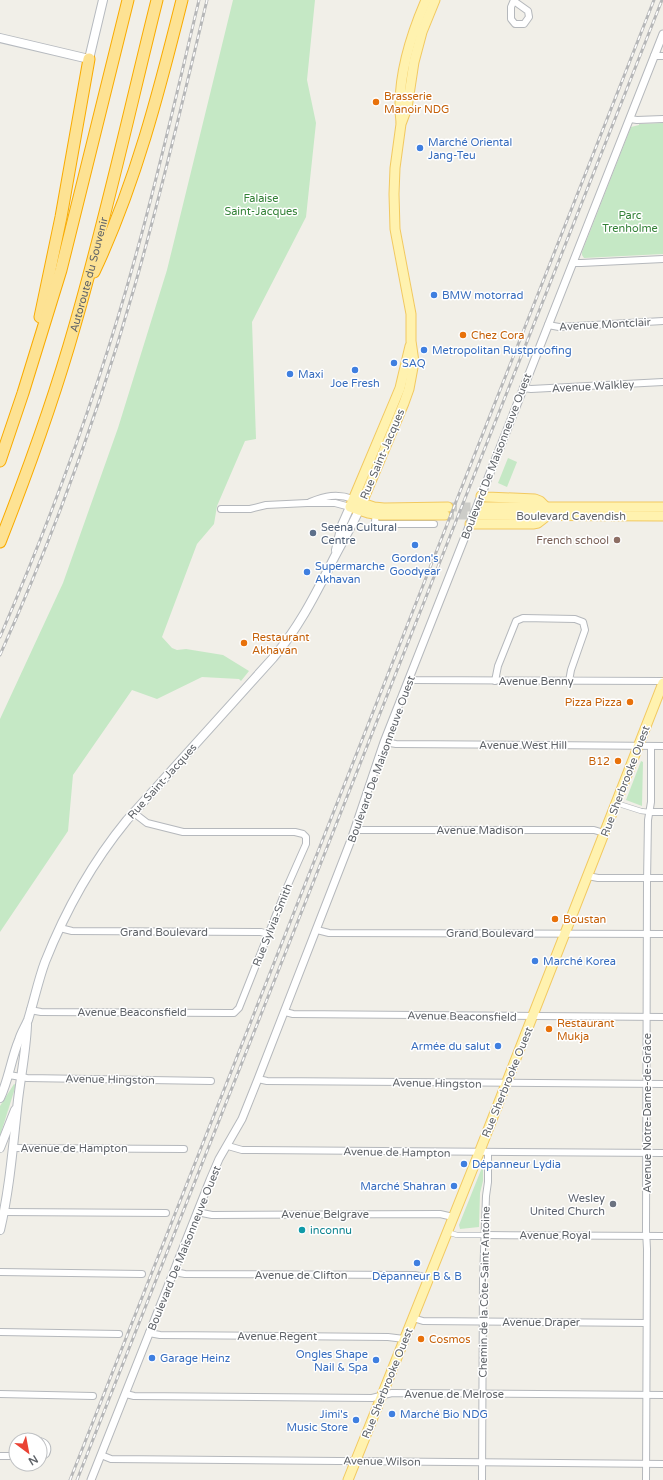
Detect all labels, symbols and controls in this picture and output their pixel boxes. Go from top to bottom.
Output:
place label: Brasserie Manoir NDG [384,90,449,116]
marker: Brasserie Manoir NDG [371,97,381,107]
place label: Marché Oriental Jang-Teu [428,136,512,162]
marker: Marché Oriental Jang-Teu [415,143,425,153]
park label: Falaise Saint-Jacques [224,192,298,218]
park label: Parc Trenholme [602,209,658,235]
street label: Autoroute du Souvenir [67,215,111,334]
place label: BMW motorrad [442,289,523,302]
marker: BMW motorrad [429,290,439,300]
street label: Avenue Montclair [559,316,652,333]
place label: Chez Cora [471,329,524,342]
marker: Chez Cora [458,330,468,340]
place label: Metropolitan Rustproofing [432,344,572,357]
marker: Metropolitan Rustproofing [419,345,429,355]
place label: SAQ [402,357,426,370]
marker: SAQ [389,358,399,368]
marker: Joe Fresh [350,365,360,375]
place label: Maxi [298,368,324,381]
marker: Maxi [285,369,295,379]
street label: Boulevard De Maisonneuve Ouest [459,371,534,541]
place label: Joe Fresh [330,377,380,390]
street label: Avenue Walkley [551,378,635,395]
street label: Rue Saint-Jacques [358,407,407,501]
street label: Boulevard Cavendish [516,510,626,523]
place label: Seena Cultural Centre [321,521,397,547]
marker: Seena Cultural Centre [308,528,318,538]
place label: French school [536,534,609,547]
marker: French school [612,535,622,545]
marker: Gordon's Goodyear [410,540,420,550]
place label: Gordon's Goodyear [389,552,441,578]
place label: Supermarche Akhavan [315,560,385,586]
marker: Supermarche Akhavan [302,567,312,577]
place label: Restaurant Akhavan [252,631,310,657]
marker: Restaurant Akhavan [239,638,249,648]
street label: Boulevard De Maisonneuve Ouest [345,674,418,844]
street label: Avenue Benny [498,675,574,688]
place label: Pizza Pizza [565,696,622,709]
marker: Pizza Pizza [625,697,635,707]
street label: Rue Sherbrooke Ouest [598,724,653,839]
street label: Avenue West Hill [479,739,567,752]
street label: Rue Saint-Jacques [125,741,200,822]
place label: B12 [589,755,610,768]
marker: B12 [613,756,623,766]
street label: Avenue Madison [436,824,524,837]
street label: Rue Sylvia-Smith [250,882,295,968]
place label: Boustan [563,913,606,926]
marker: Boustan [550,914,560,924]
street label: Grand Boulevard [120,926,208,939]
street label: Grand Boulevard [446,927,534,940]
place label: Marché Korea [543,955,616,968]
marker: Marché Korea [530,956,540,966]
street label: Avenue Beaconsfield [77,1006,187,1019]
street label: Avenue Beaconsfield [407,1009,517,1024]
place label: Restaurant Mukja [557,1017,615,1043]
marker: Restaurant Mukja [544,1024,554,1034]
street label: Rue Sherbrooke Ouest [479,1025,536,1139]
street label: Avenue Notre-Dame-de-Grâce [641,1033,654,1193]
place label: Armée du salut [411,1040,490,1053]
marker: Armée du salut [493,1041,503,1051]
street label: Avenue Hingston [65,1072,155,1087]
street label: Avenue Hingston [392,1076,482,1091]
street label: Avenue de Hampton [20,1142,128,1155]
street label: Avenue de Hampton [343,1145,451,1160]
place label: Dépanneur Lydia [472,1158,561,1171]
marker: Dépanneur Lydia [459,1159,469,1169]
street label: Boulevard De Maisonneuve Ouest [145,1164,224,1333]
place label: Marché Shahran [360,1180,446,1193]
marker: Marché Shahran [449,1181,459,1191]
place label: Wesley United Church [530,1192,605,1218]
marker: Wesley United Church [608,1199,618,1209]
street label: Chemin de la Côte-Saint-Antoine [477,1206,492,1378]
street label: Avenue Belgrave [281,1208,369,1221]
place label: inconnu [310,1224,352,1237]
marker: inconnu [297,1225,307,1235]
street label: Avenue Royal [519,1229,591,1242]
marker: Dépanneur B & B [412,1258,422,1268]
street label: Avenue de Clifton [255,1269,347,1282]
place label: Dépanneur B & B [372,1270,462,1283]
street label: Avenue Draper [502,1316,581,1329]
street label: Rue Sherbrooke Ouest [359,1326,416,1440]
street label: Avenue Regent [237,1330,317,1343]
place label: Cosmos [429,1333,471,1346]
marker: Cosmos [416,1334,426,1344]
place label: Ongles Shape Nail & Spa [296,1348,368,1374]
place label: Garage Heinz [160,1352,231,1365]
marker: Garage Heinz [147,1353,157,1363]
marker: Ongles Shape Nail & Spa [371,1355,381,1365]
street label: Avenue de Melrose [404,1388,504,1401]
place label: Jimi's Music Store [286,1408,348,1434]
place label: Marché Bio NDG [400,1408,488,1421]
marker: Marché Bio NDG [387,1409,397,1419]
marker: Jimi's Music Store [351,1415,361,1425]
north arrow [8,1432,48,1472]
text: N [26,1452,40,1468]
street label: Avenue Wilson [343,1454,421,1469]

